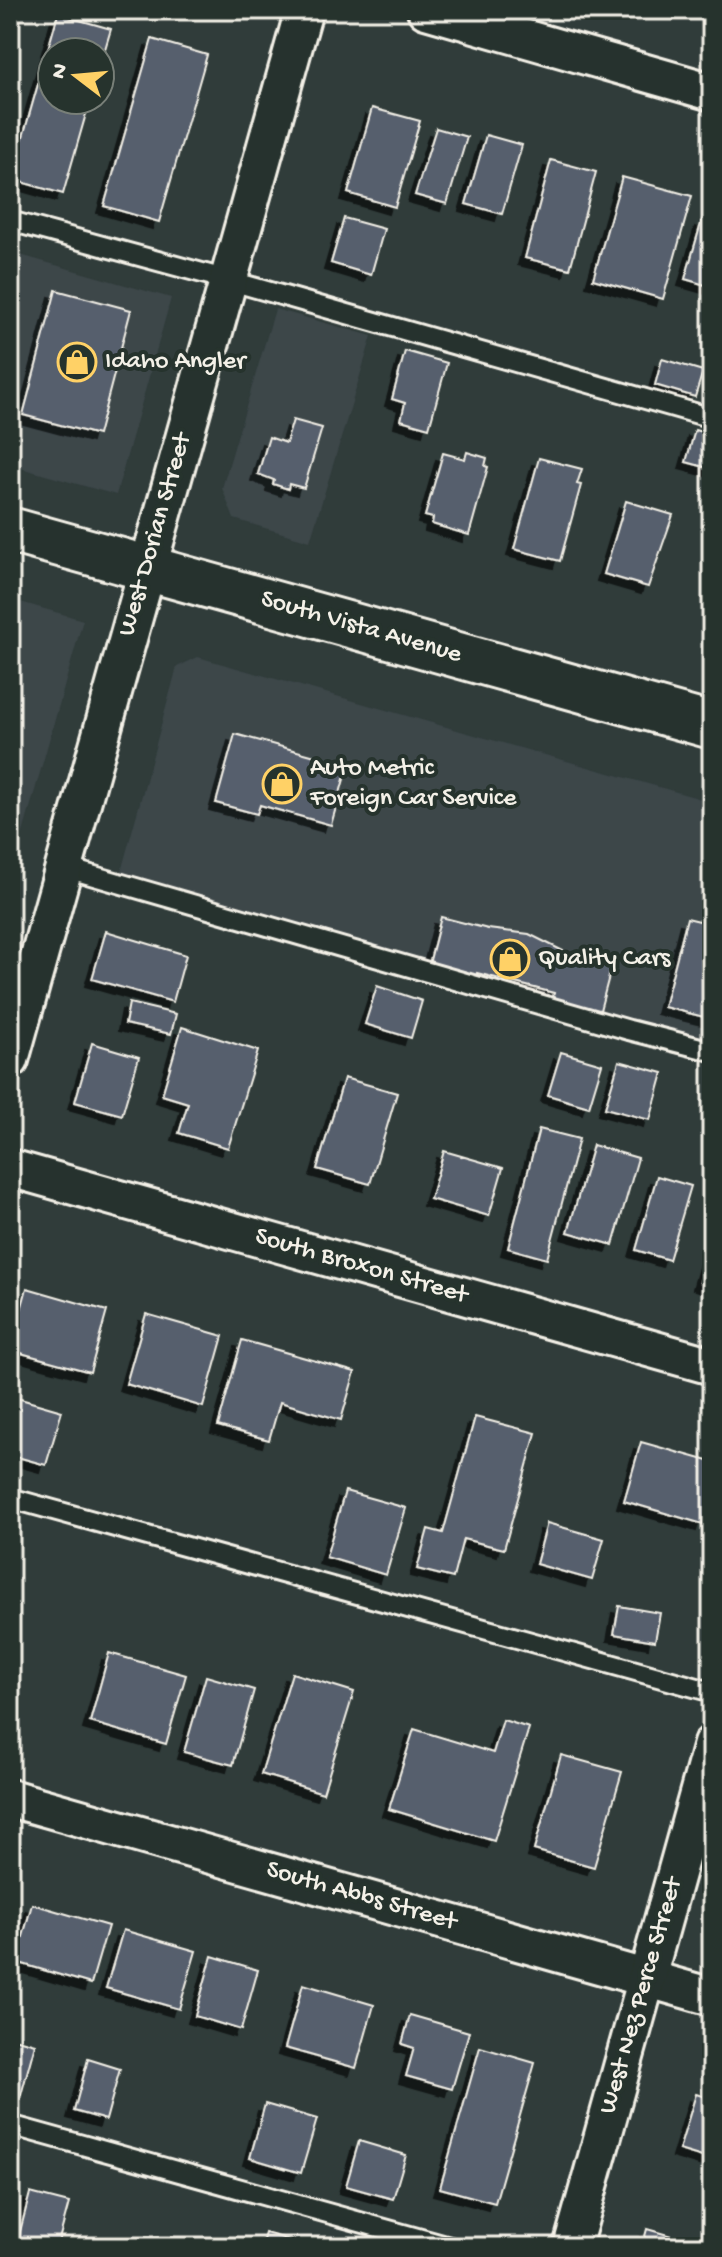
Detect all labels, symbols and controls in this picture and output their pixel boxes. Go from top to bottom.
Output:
north arrow [36,36,116,116]
text: N [46,61,75,82]
shop icon: Idaho Angler [56,341,98,383]
place label: Idaho Angler [105,347,248,378]
street label: West Dorian Street [112,428,200,640]
street label: South Vista Avenue [257,584,466,672]
place label: Auto Metric Foreign Car Service [309,754,517,815]
shop icon: Auto Metric Foreign Car Service [261,763,303,805]
shop icon: Quality Cars [489,938,531,980]
place label: Quality Cars [538,944,672,975]
street label: South Broxon Street [251,1222,473,1313]
street label: South Abbs Street [262,1855,462,1940]
street label: West Nez Perce Street [593,1872,691,2118]

